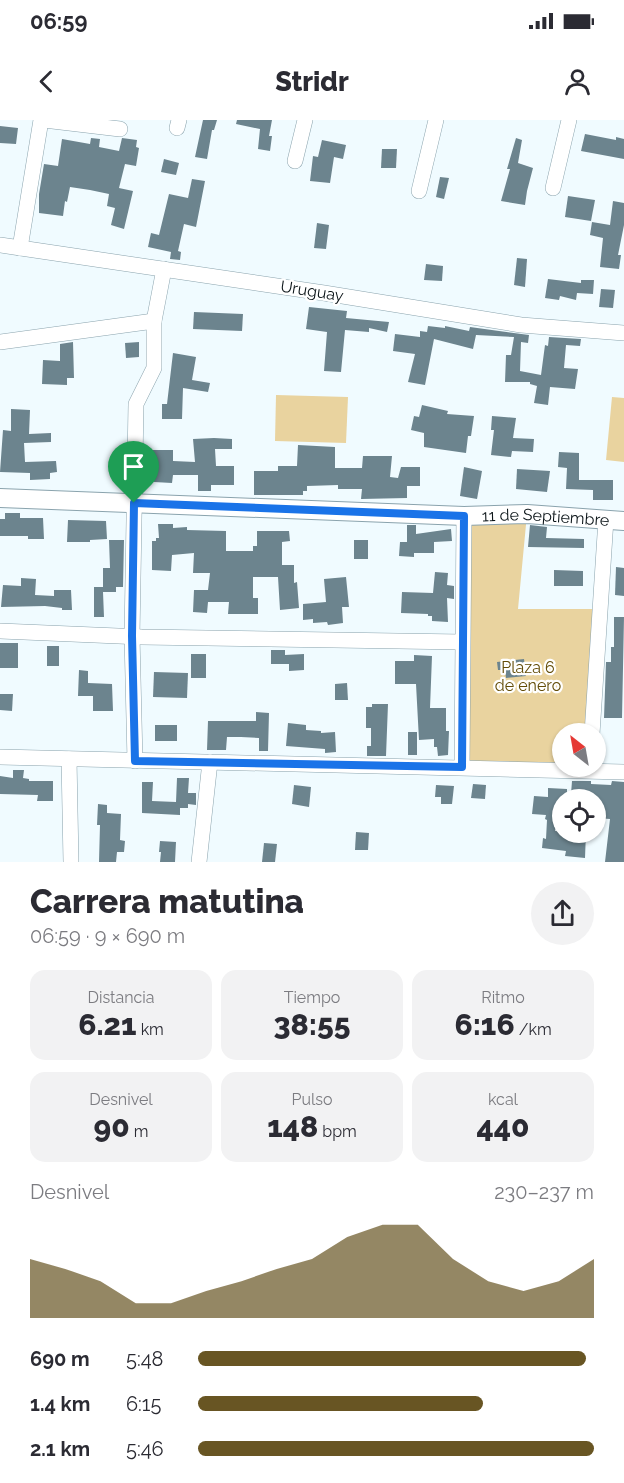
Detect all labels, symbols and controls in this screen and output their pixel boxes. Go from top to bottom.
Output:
text: 06:59 [30,8,87,34]
icon: back [30,65,63,98]
icon: person [561,65,594,98]
text: Stridr [275,66,349,97]
street label: Uruguay [279,277,345,305]
pin [108,441,159,503]
icon: arrive [117,450,150,483]
street label: 11 de Septiembre [481,504,610,529]
park label: Plaza 6 de enero [495,658,561,695]
north arrow [552,723,606,777]
map controls [552,723,606,843]
button: locate [552,789,606,843]
text: Carrera matutina [30,882,304,921]
button: share [531,882,594,945]
text: 06:59 · 9 × 690 m [30,924,185,948]
text: Distancia [87,988,155,1007]
text: Tiempo [284,988,340,1007]
text: Ritmo [481,988,525,1007]
text: 6.21 [78,1007,137,1042]
text: 38:55 [274,1007,350,1042]
text: 6:16 [454,1007,515,1042]
text: km [137,1020,164,1039]
text: /km [515,1020,552,1039]
text: Desnivel [89,1090,153,1109]
text: Pulso [291,1090,333,1109]
text: kcal [488,1090,518,1109]
text: 90 [94,1109,130,1144]
text: 148 [267,1109,318,1144]
text: 440 [476,1109,530,1144]
text: m [130,1122,148,1141]
text: bpm [318,1122,357,1141]
text: Desnivel [30,1180,109,1204]
text: 230–237 m [494,1180,594,1204]
text: 690 m [30,1347,90,1371]
text: 5:48 [126,1347,163,1371]
text: 1.4 km [30,1392,90,1416]
text: 6:15 [126,1392,161,1416]
text: 2.1 km [30,1437,90,1461]
text: 5:46 [126,1437,164,1461]

